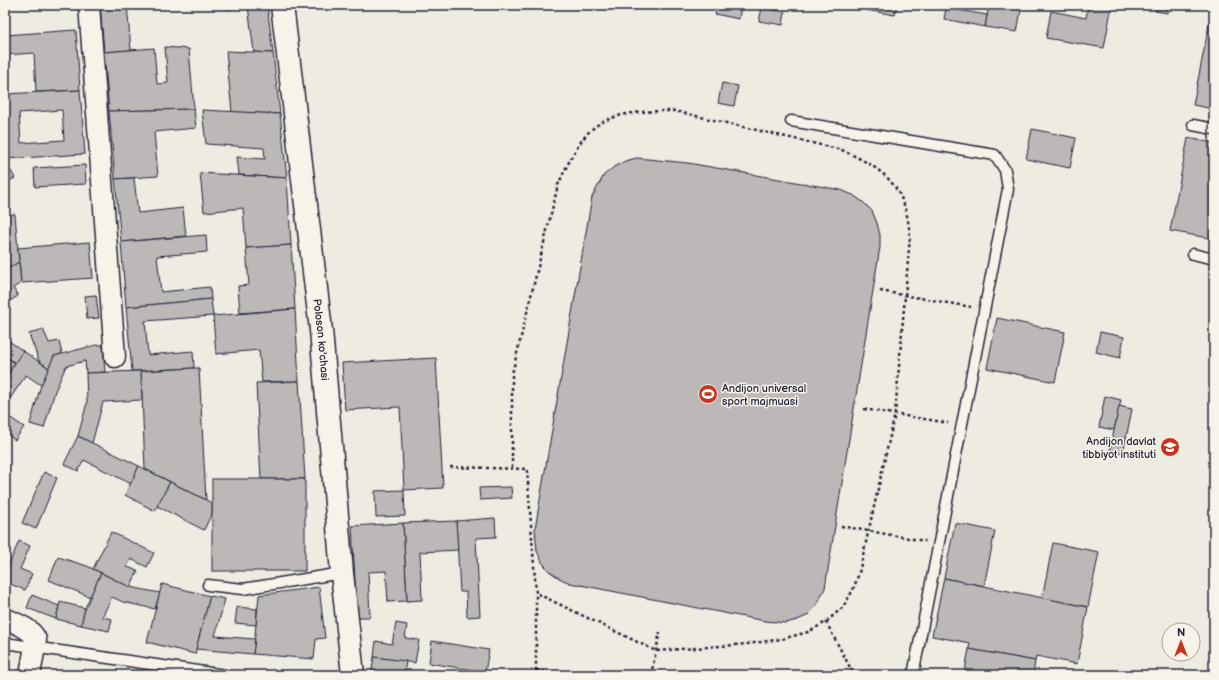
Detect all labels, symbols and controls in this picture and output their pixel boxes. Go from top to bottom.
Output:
street label: Poloson ko'chasi [310,298,331,381]
place label: Andijon universal sport majmuasi [722,382,806,408]
sports icon: Andijon universal sport majmuasi [697,383,719,405]
place label: Andijon davlat tibbiyot instituti [1082,435,1157,461]
school or university icon: Andijon davlat tibbiyot instituti [1159,436,1181,458]
north arrow [1161,622,1201,662]
text: N [1177,626,1185,639]

